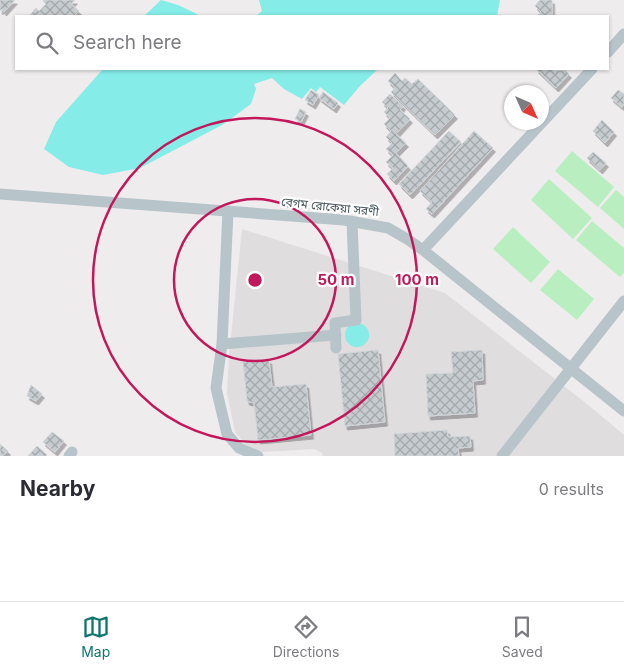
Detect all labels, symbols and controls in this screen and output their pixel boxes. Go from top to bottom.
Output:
search box [15,15,609,70]
icon: search [33,29,61,57]
text: Search here [73,31,182,54]
north arrow [504,85,549,130]
street label: বেগম রোকেয়া সরণী [281,194,380,219]
text: 50 m [318,270,354,289]
text: 100 m [395,270,439,289]
centre of rings [246,271,264,289]
text: Nearby [20,476,95,501]
text: 0 results [539,479,604,499]
tab: Map [81,613,110,660]
tab: Directions [273,613,339,660]
tab: Saved [502,613,543,660]

